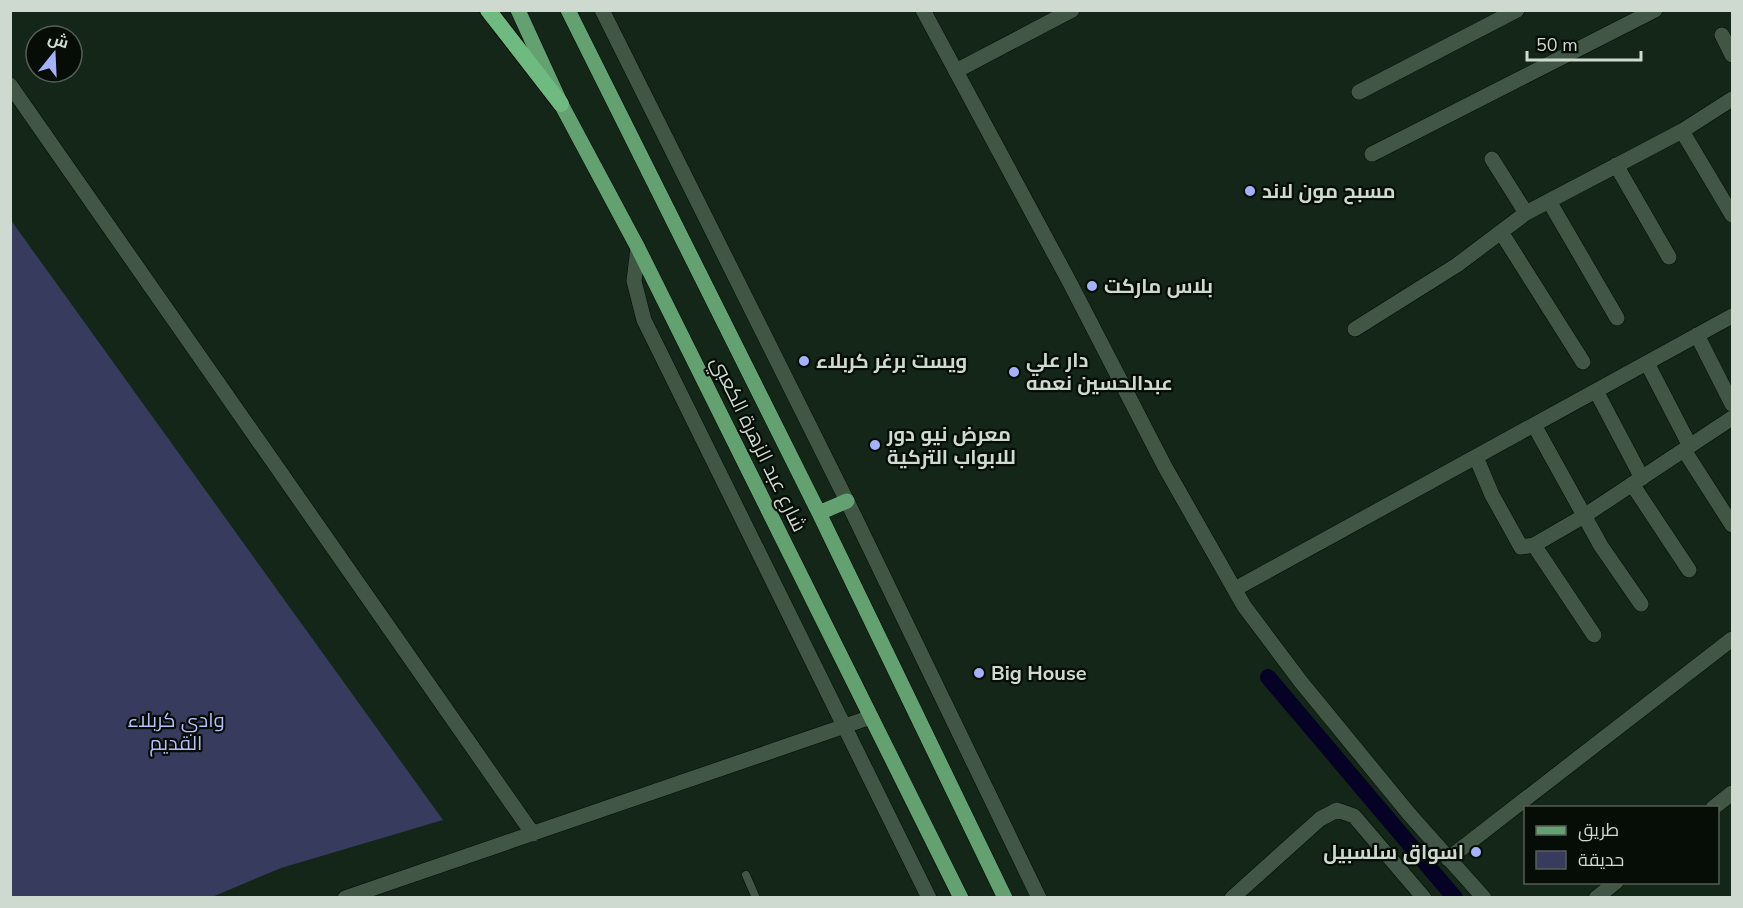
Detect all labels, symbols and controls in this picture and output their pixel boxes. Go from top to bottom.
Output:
north arrow [24,24,84,84]
scale bar [1527,24,1641,62]
text: ش [45,27,71,54]
text: 50 m [1536,33,1578,57]
place label: مسبح مون لاند [1262,178,1396,205]
marker: مسبح مون لاند [1243,184,1257,198]
place label: بلاس ماركت [1104,273,1213,300]
marker: بلاس ماركت [1085,279,1099,293]
place label: دار علي عبدالحسين نعمه [1026,347,1173,397]
place label: ويست برغر كربلاء [816,348,967,375]
street label: شارع عبد الزهرة الكعبي [703,352,813,537]
marker: ويست برغر كربلاء [797,354,811,368]
marker: دار علي عبدالحسين نعمه [1007,365,1021,379]
place label: معرض نيو دور للابواب التركية [886,421,1016,471]
marker: معرض نيو دور للابواب التركية [868,438,882,452]
place label: Big House [991,660,1087,687]
marker: Big House [972,666,986,680]
park label: وادي كربلاء القديم [127,707,225,757]
legend [1524,806,1719,884]
text: طريق [1578,818,1619,842]
place label: اسواق سلسبيل [1323,839,1464,866]
marker: اسواق سلسبيل [1469,845,1483,859]
text: حديقة [1578,848,1624,872]

